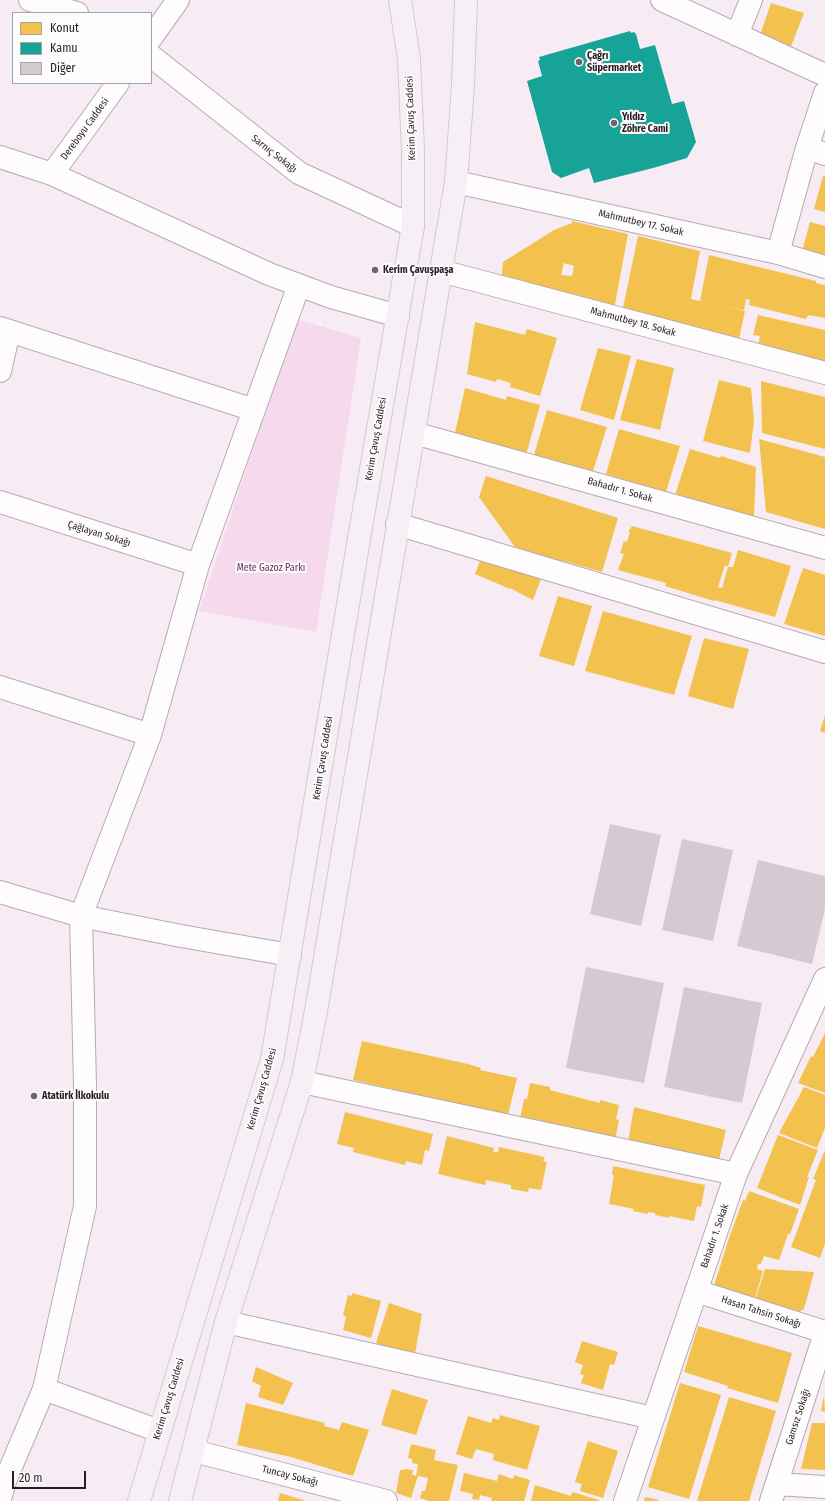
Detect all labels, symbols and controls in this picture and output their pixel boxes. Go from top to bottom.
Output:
legend [12,12,152,84]
text: Konut [50,21,79,35]
text: Kamu [50,41,78,55]
place label: Çağrı Süpermarket [587,50,641,74]
marker: Çağrı Süpermarket [574,57,584,67]
text: Diğer [50,61,76,75]
street label: Kerim Çavuş Caddesi [404,76,418,160]
street label: Dereboyu Caddesi [58,96,112,162]
place label: Yıldız Zöhre Cami [622,111,668,134]
marker: Yıldız Zöhre Cami [609,118,619,128]
street label: Sarnıç Sokağı [249,132,299,176]
street label: Mahmutbey 17. Sokak [597,207,685,239]
place label: Kerim Çavuşpaşa [383,264,453,276]
marker: Kerim Çavuşpaşa [370,265,380,275]
street label: Mahmutbey 18. Sokak [589,305,677,339]
street label: Kerim Çavuş Caddesi [363,396,389,482]
street label: Bahadır 1. Sokak [586,475,654,505]
street label: Çağlayan Sokağı [66,519,132,549]
park label: Mete Gazoz Parkı [237,562,305,574]
street label: Kerim Çavuş Caddesi [310,715,336,801]
street label: Kerim Çavuş Caddesi [245,1047,279,1131]
place label: Atatürk İlkokulu [42,1090,109,1102]
marker: Atatürk İlkokulu [29,1091,39,1101]
street label: Bahadır 1. Sokak [698,1202,732,1270]
street label: Hasan Tahsin Sokağı [720,1293,802,1331]
street label: Kerim Çavuş Caddesi [151,1357,187,1441]
street label: Gamsız Sokağı [783,1387,813,1447]
scale bar [14,1463,88,1489]
street label: Tuncay Sokağı [261,1463,319,1489]
text: 20 m [19,1471,43,1485]

